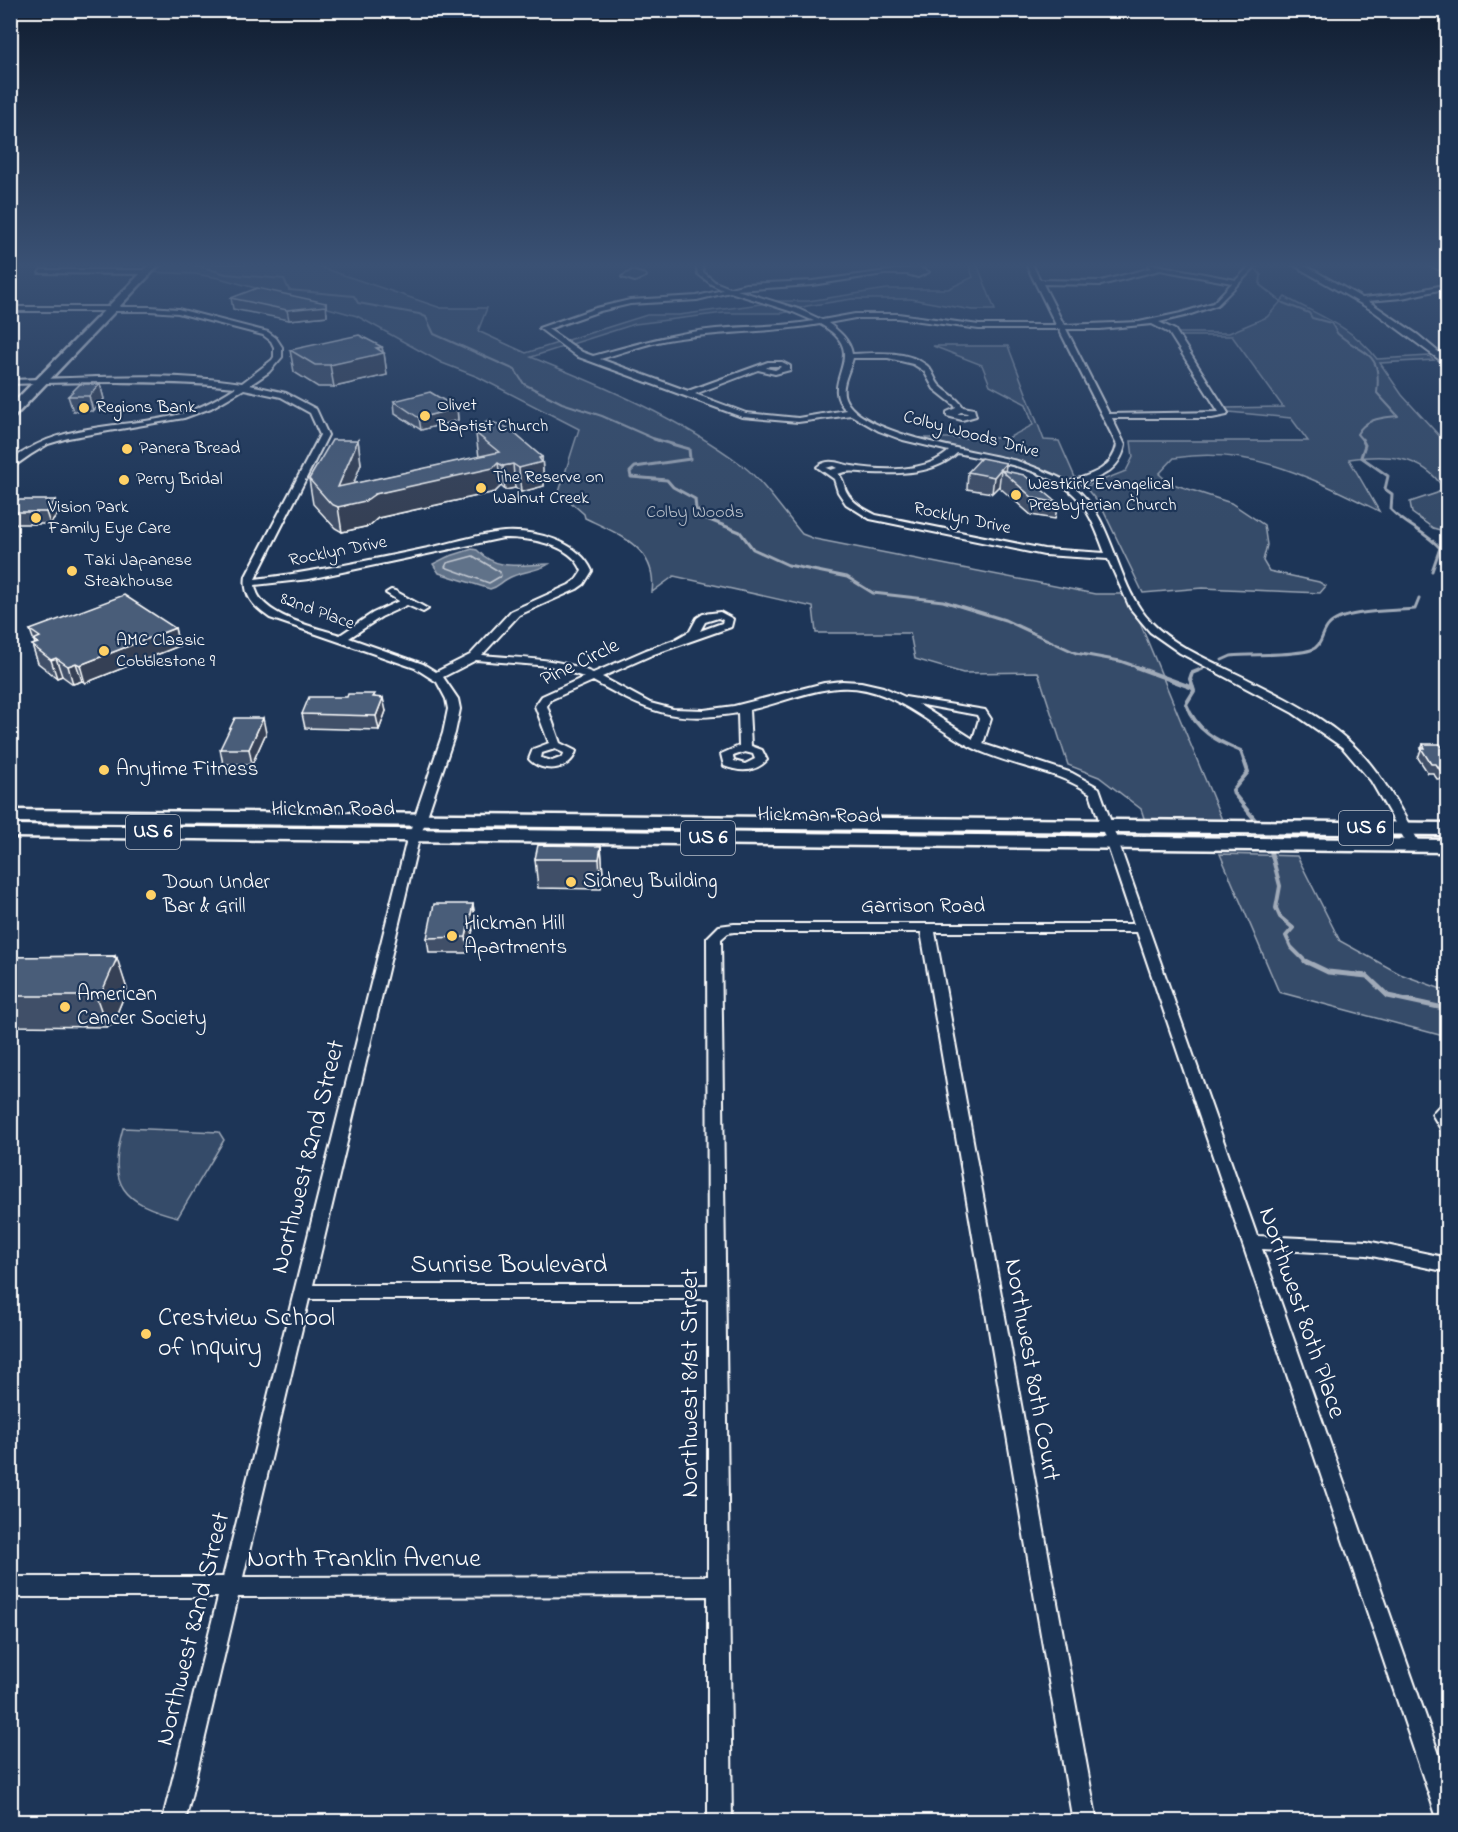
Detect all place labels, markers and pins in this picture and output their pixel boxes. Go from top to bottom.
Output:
place label: Olivet Baptist Church [436,393,548,440]
place label: Regions Bank [96,395,196,422]
marker: Regions Bank [77,401,91,415]
marker: Olivet Baptist Church [418,409,432,423]
place label: Panera Bread [139,436,240,462]
marker: Panera Bread [120,442,134,456]
place label: The Reserve on Walnut Creek [493,465,604,512]
place label: Perry Bridal [136,467,223,493]
place label: Westkirk Evangelical Presbyterian Church [1028,472,1176,519]
marker: Perry Bridal [117,473,131,487]
marker: The Reserve on Walnut Creek [474,481,488,495]
marker: Westkirk Evangelical Presbyterian Church [1009,488,1023,502]
place label: Vision Park Family Eye Care [47,495,172,542]
marker: Vision Park Family Eye Care [29,511,43,525]
place label: Taki Japanese Steakhouse [84,548,193,595]
marker: Taki Japanese Steakhouse [65,564,79,578]
place label: AMC Classic Cobblestone 9 [116,628,216,675]
marker: AMC Classic Cobblestone 9 [97,644,111,658]
place label: Anytime Fitness [116,755,258,787]
marker: Anytime Fitness [97,763,111,777]
place label: Sidney Building [583,867,718,899]
place label: Down Under Bar & Grill [162,868,271,922]
marker: Sidney Building [564,875,578,889]
marker: Down Under Bar & Grill [144,888,158,902]
place label: Hickman Hill Apartments [464,909,567,963]
marker: Hickman Hill Apartments [445,929,459,943]
place label: American Cancer Society [77,980,206,1036]
marker: American Cancer Society [58,1000,72,1014]
place label: Crestview School of Inquiry [158,1300,335,1368]
marker: Crestview School of Inquiry [139,1327,153,1341]

